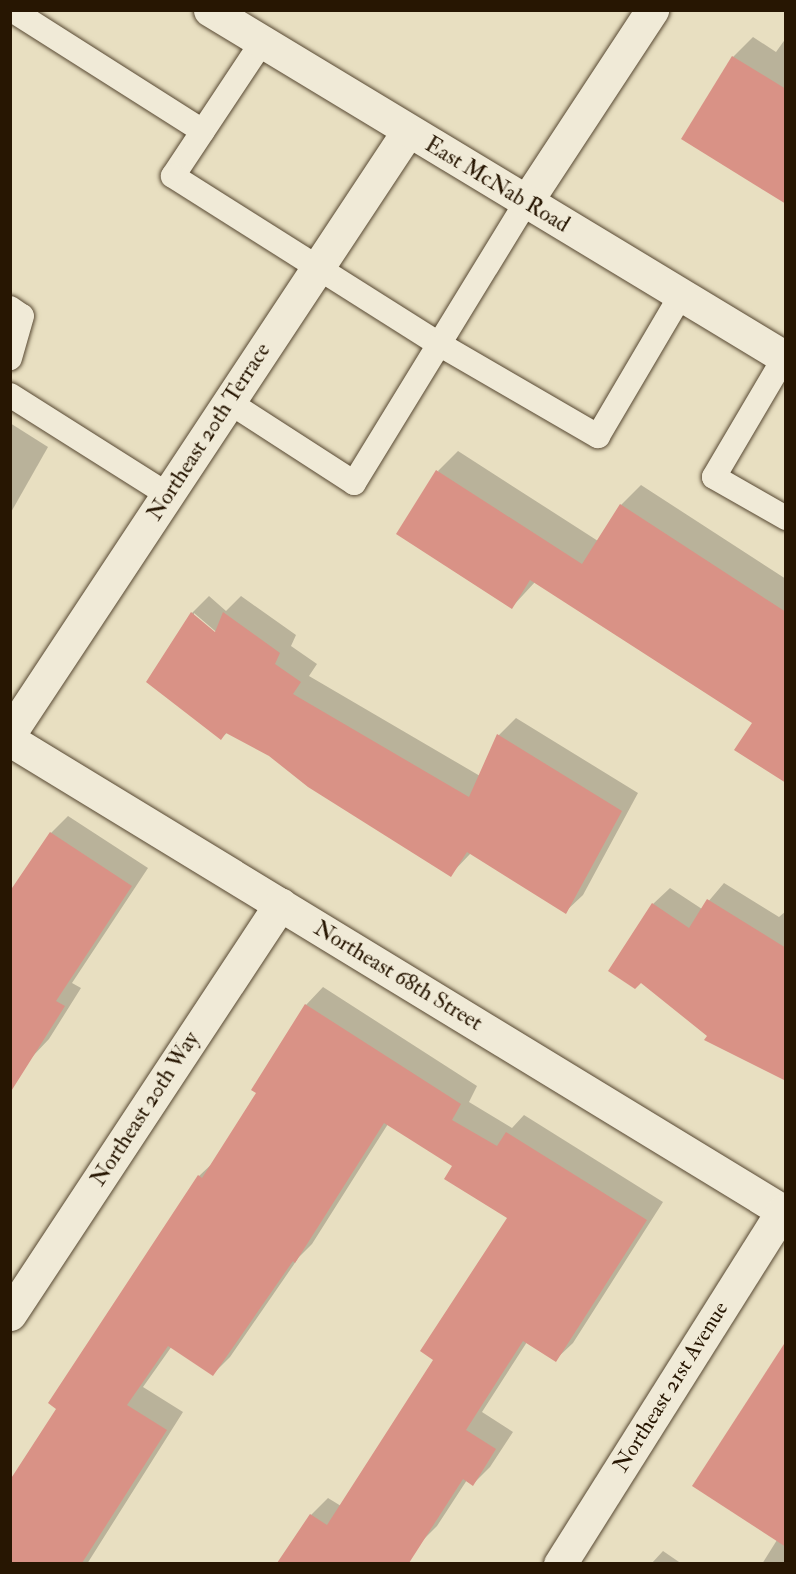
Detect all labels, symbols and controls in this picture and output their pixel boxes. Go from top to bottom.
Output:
street label: East McNab Road [420,132,574,238]
street label: Northeast 20th Terrace [142,338,276,526]
street label: Northeast 68th Street [309,915,487,1037]
street label: Northeast 20th Way [85,1027,205,1191]
street label: Northeast 21st Avenue [608,1297,734,1477]

